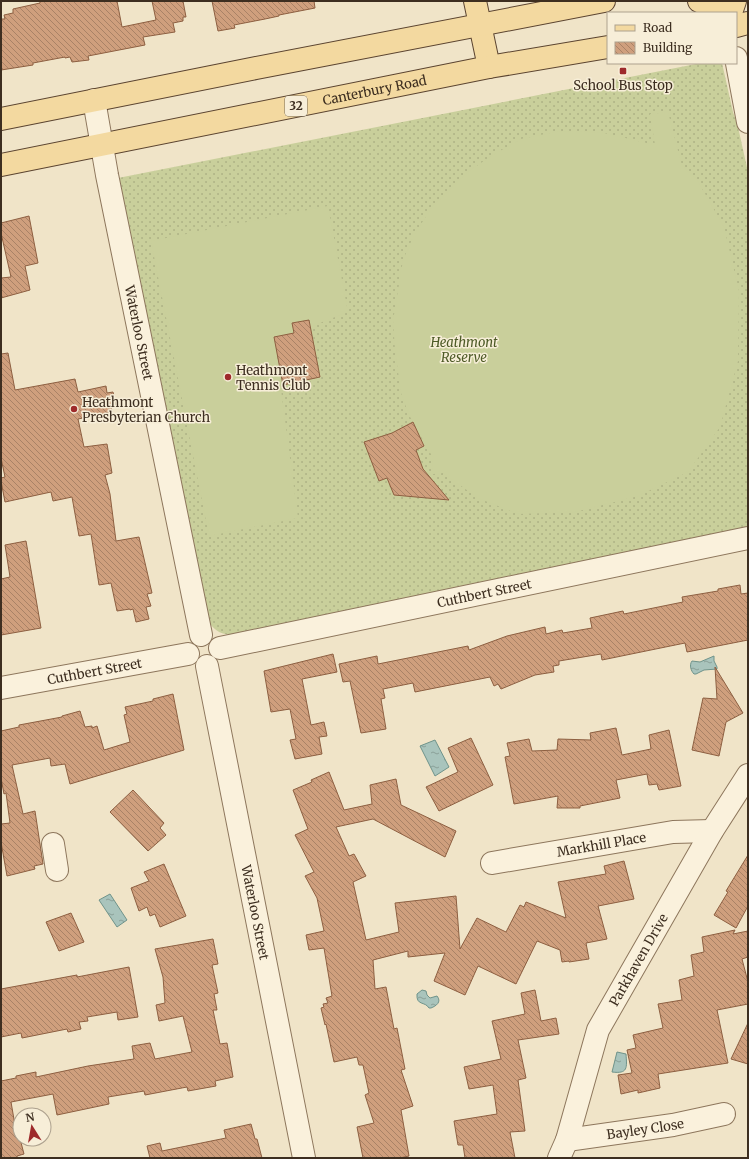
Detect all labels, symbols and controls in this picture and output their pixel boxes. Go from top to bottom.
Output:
legend [607,12,737,64]
text: Road [643,20,672,35]
text: Building [643,40,693,55]
marker: School Bus Stop [618,66,628,76]
street label: Canterbury Road [321,72,428,109]
place label: School Bus Stop [573,77,673,94]
road number: 32 [285,96,307,116]
street label: Waterloo Street [121,283,157,382]
park label: Heathmont Reserve [429,334,498,366]
place label: Heathmont Tennis Club [236,362,311,394]
marker: Heathmont Tennis Club [223,372,233,382]
place label: Heathmont Presbyterian Church [82,394,210,426]
marker: Heathmont Presbyterian Church [69,404,79,414]
street label: Cuthbert Street [436,575,533,612]
street label: Cuthbert Street [46,655,143,688]
street label: Markhill Place [556,829,648,861]
street label: Waterloo Street [237,862,273,961]
street label: Parkhaven Drive [606,910,672,1009]
north arrow [12,1107,52,1147]
text: N [24,1109,36,1125]
street label: Bayley Close [606,1115,686,1143]

